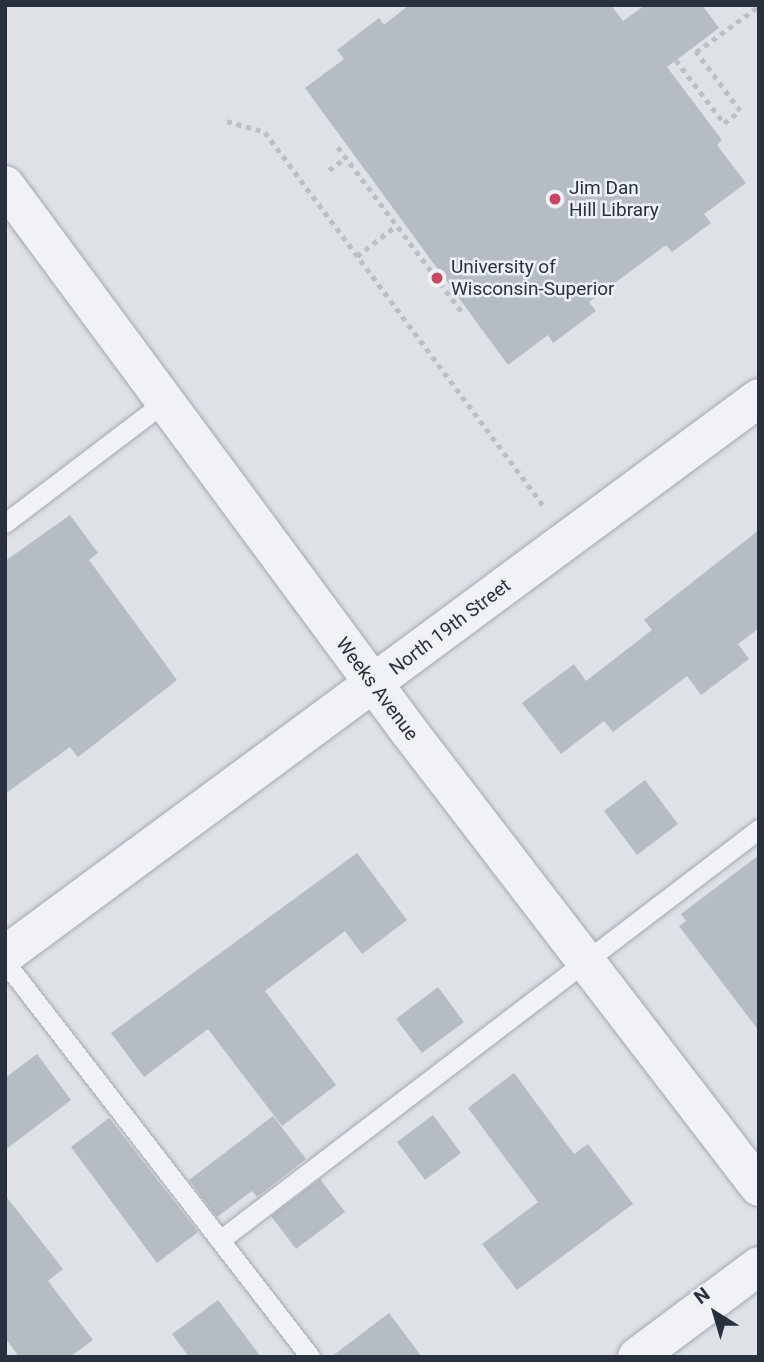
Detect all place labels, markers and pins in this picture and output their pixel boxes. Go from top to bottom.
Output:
place label: Jim Dan Hill Library [569,177,659,221]
marker: Jim Dan Hill Library [547,191,563,207]
place label: University of Wisconsin-Superior [451,256,615,300]
marker: University of Wisconsin-Superior [429,270,445,286]

